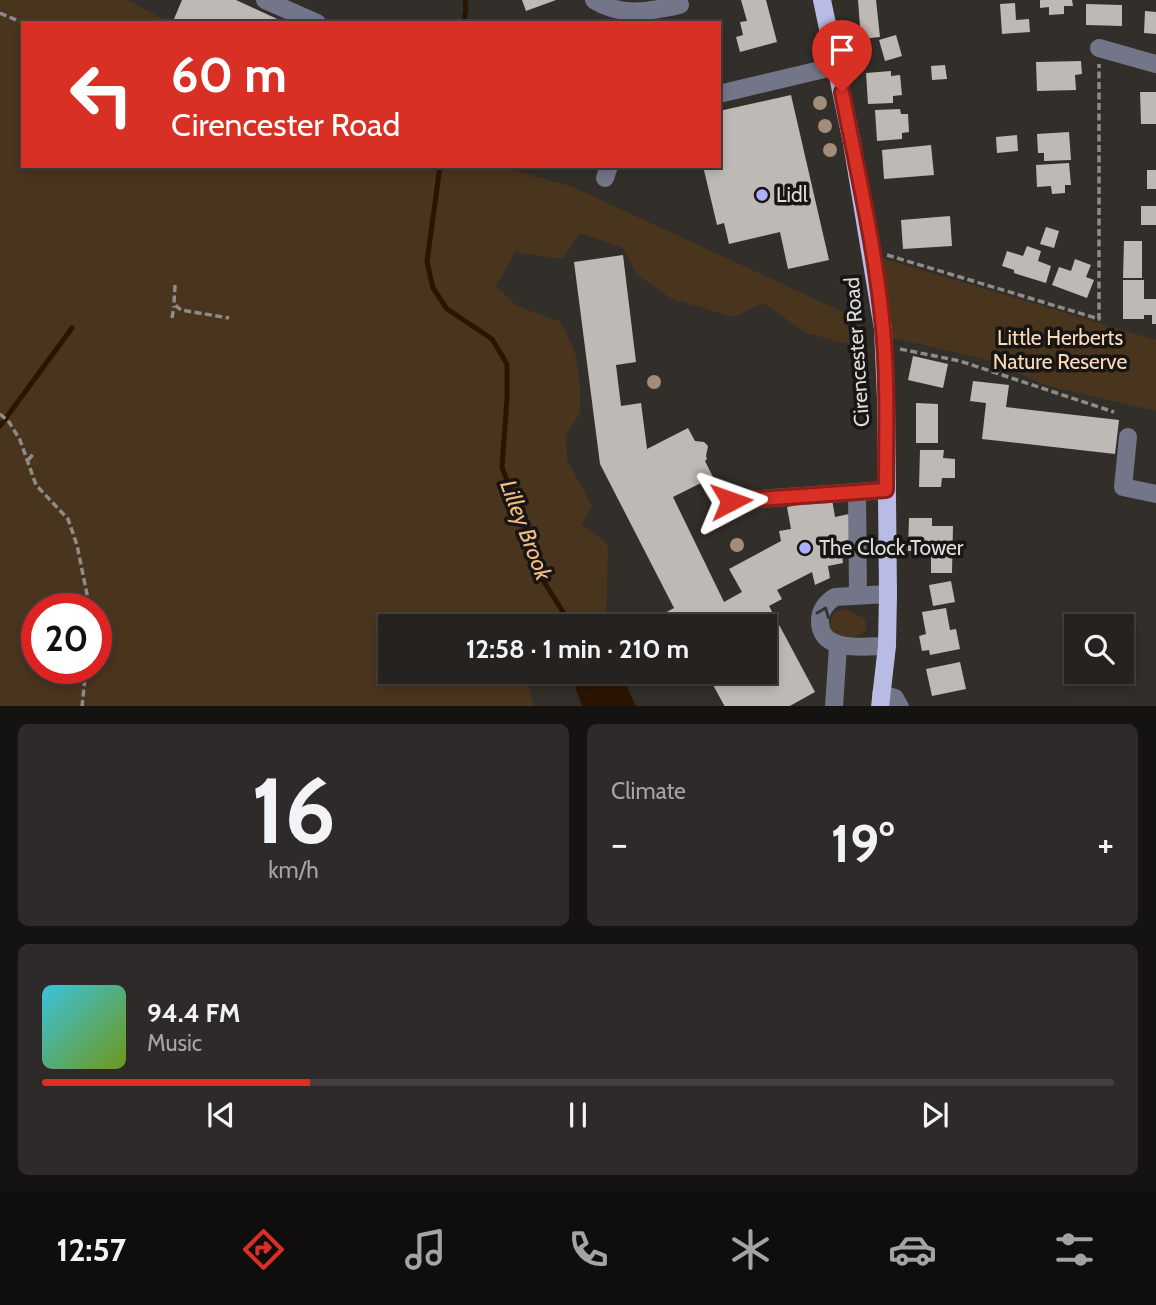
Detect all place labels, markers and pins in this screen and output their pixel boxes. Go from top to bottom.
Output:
pin [812,20,872,92]
place label: Lidl [776,182,808,207]
marker: Lidl [754,187,770,203]
place label: The Clock Tower [819,535,964,560]
marker: The Clock Tower [797,540,813,556]

